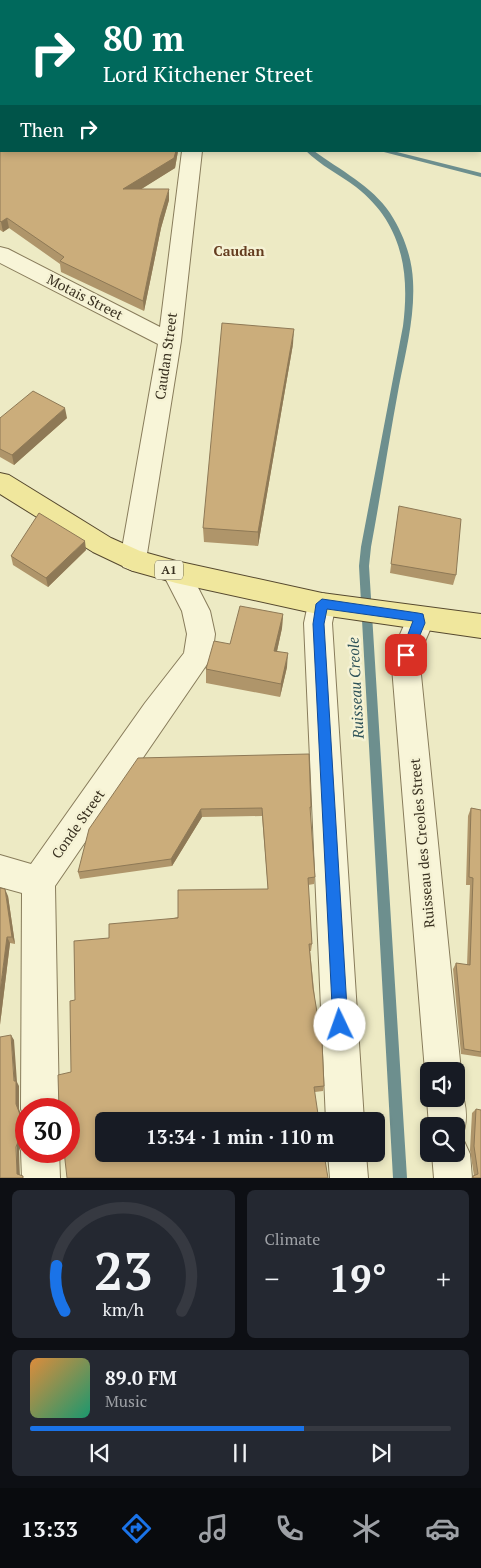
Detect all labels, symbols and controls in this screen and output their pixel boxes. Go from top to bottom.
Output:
text: 80 m [103,15,184,61]
icon: right [20,20,85,85]
text: Lord Kitchener Street [103,59,313,88]
icon: right [74,115,102,143]
text: Then [20,117,64,142]
district label: Caudan [214,241,264,260]
street label: Motais Street [44,269,127,324]
street label: Caudan Street [150,310,181,401]
road number: A1 [155,560,183,580]
pin [385,634,427,676]
water label: Ruisseau Creole [342,637,368,740]
icon: arrive [392,641,420,669]
street label: Ruisseau des Creoles Street [405,757,438,929]
street label: Conde Street [47,785,109,862]
position arrow [313,998,365,1050]
map controls [420,1062,465,1162]
button: sound [420,1062,465,1107]
speed limit sign: 30 [15,1098,80,1163]
button: search [420,1117,465,1162]
text: 13:34 · 1 min · 110 m [146,1124,334,1149]
text: Climate [265,1228,320,1250]
text: 23 [94,1236,153,1305]
text: 19° [328,1253,387,1303]
text: − [265,1260,279,1297]
text: + [436,1260,451,1297]
text: km/h [103,1297,144,1321]
text: 89.0 FM [105,1365,177,1390]
text: Music [105,1390,147,1412]
icon: previous [86,1439,114,1467]
icon: pause [226,1439,254,1467]
icon: next [367,1439,395,1467]
icon: directions [119,1511,154,1546]
icon: music [196,1511,231,1546]
icon: phone [272,1511,307,1546]
icon: climate [349,1511,384,1546]
icon: car [425,1511,460,1546]
text: 13:33 [21,1514,78,1543]

